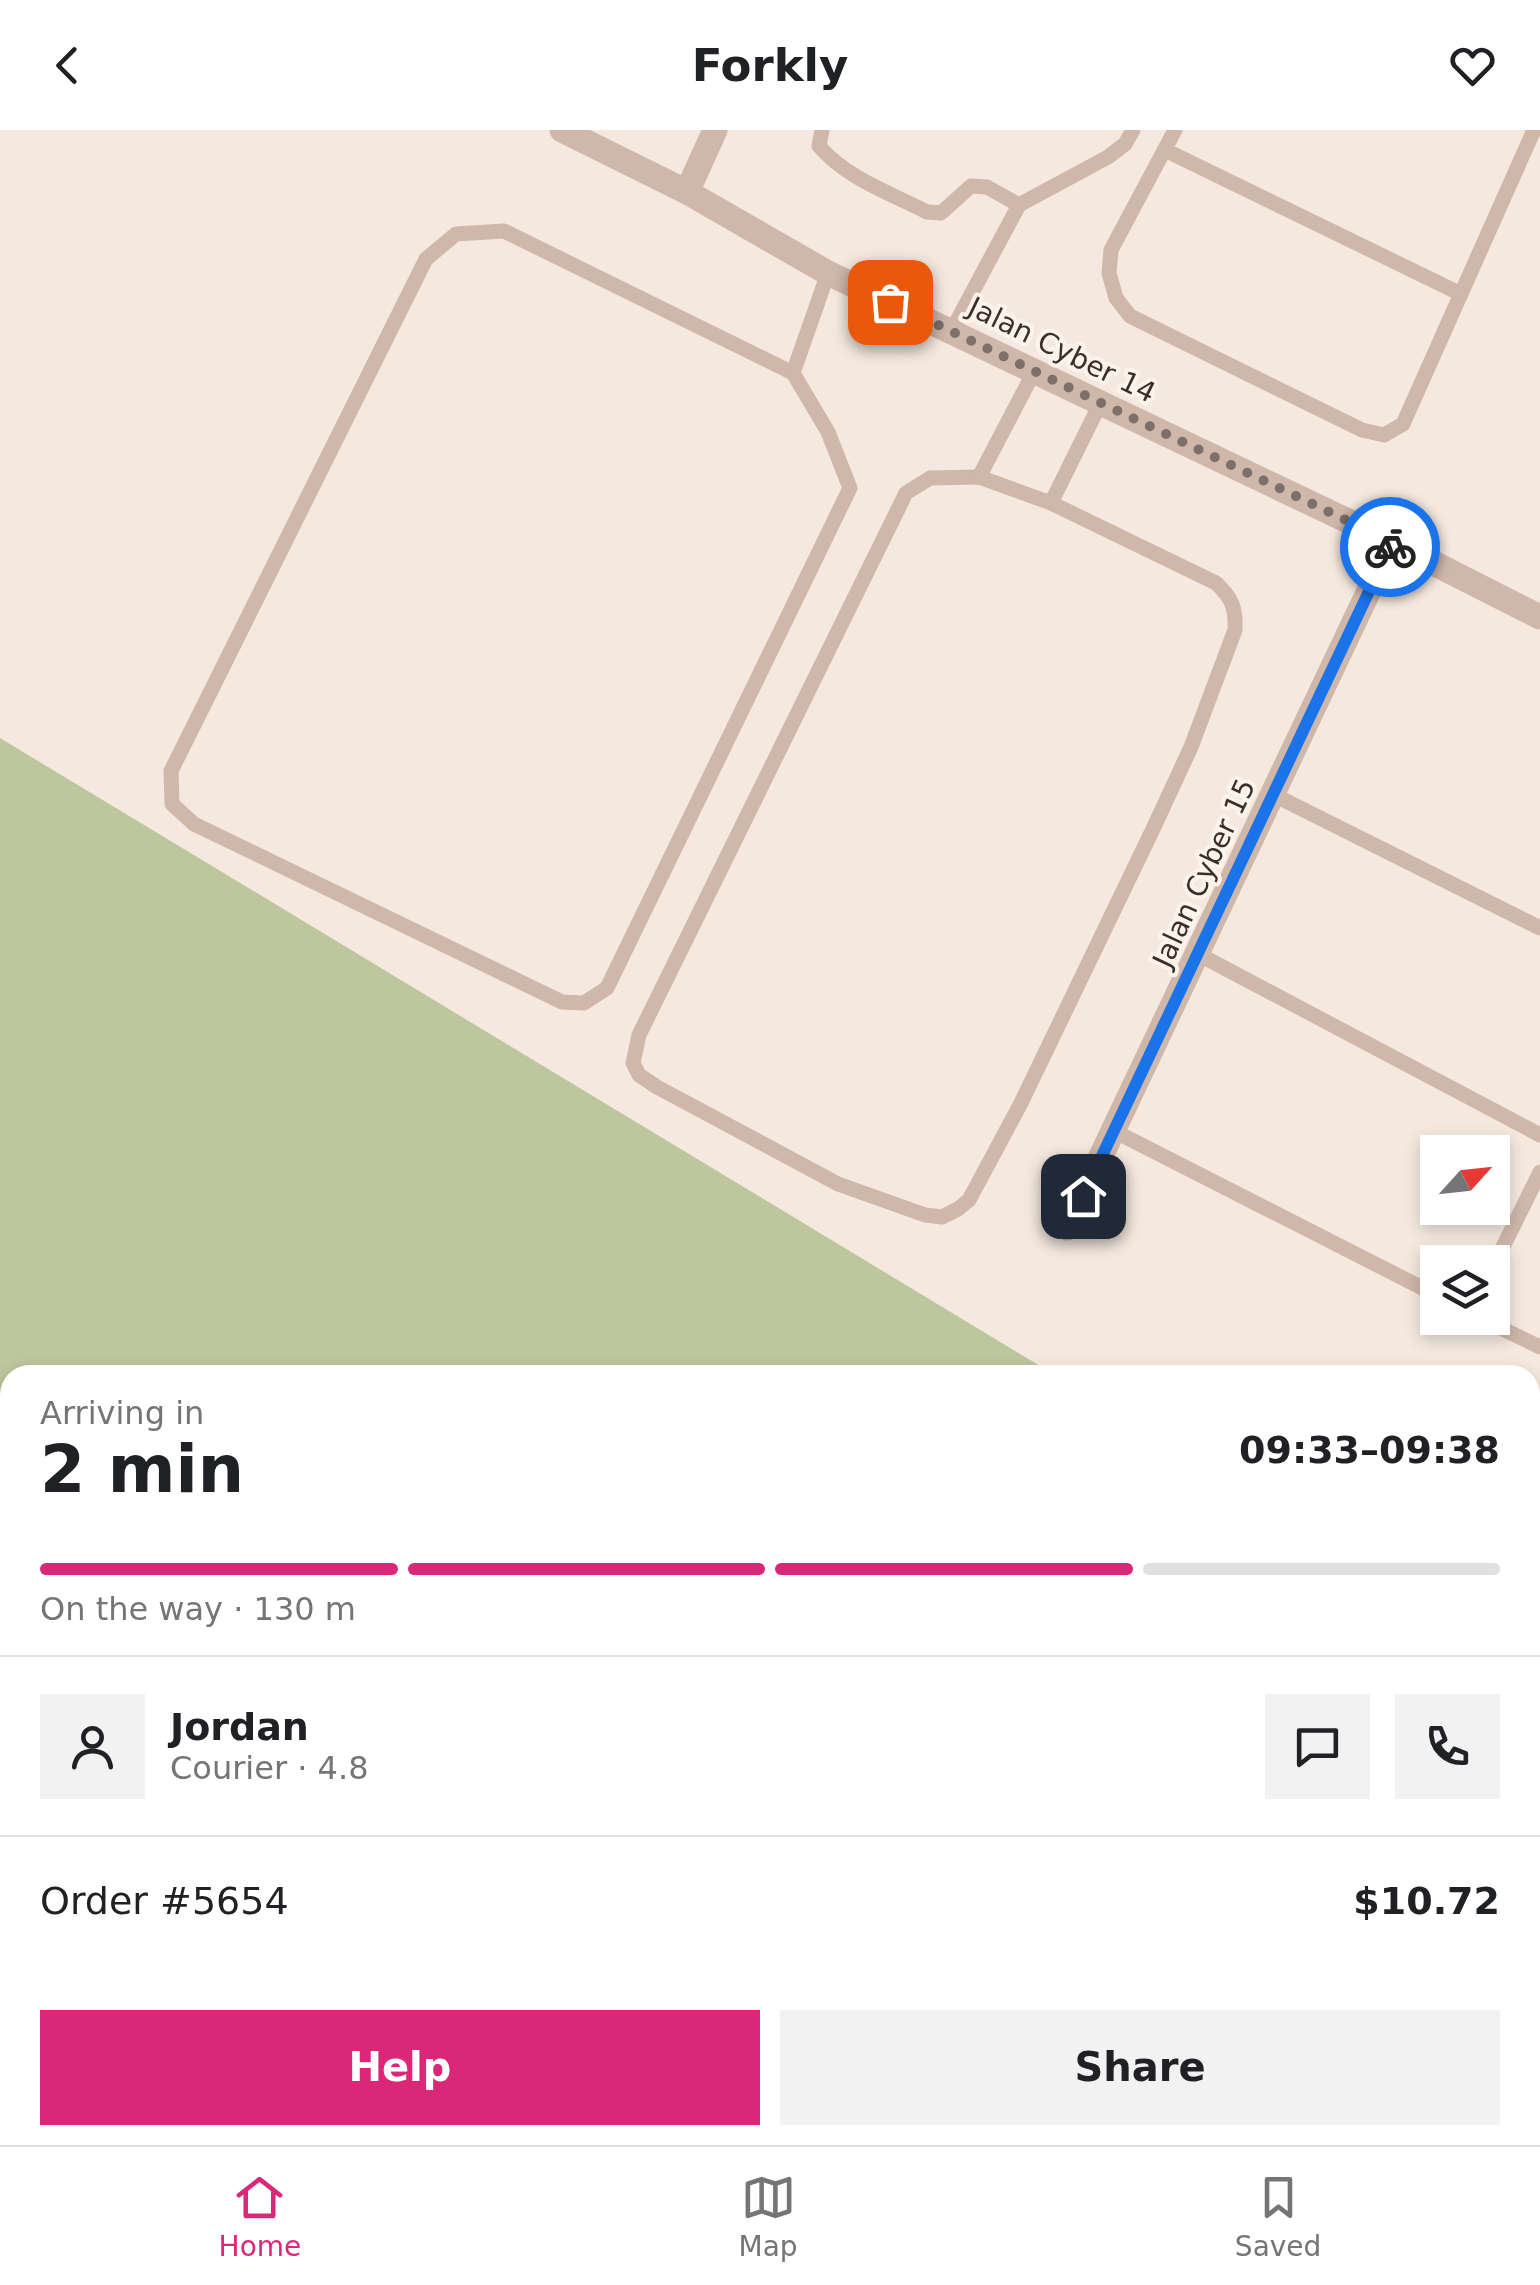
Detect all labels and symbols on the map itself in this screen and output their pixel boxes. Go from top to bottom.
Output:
pin [848,260,933,345]
street label: Jalan Cyber 14 [961,290,1161,410]
courier [1340,497,1440,597]
street label: Jalan Cyber 15 [1145,774,1262,974]
north arrow [1420,1135,1510,1225]
pin [1041,1154,1126,1239]

